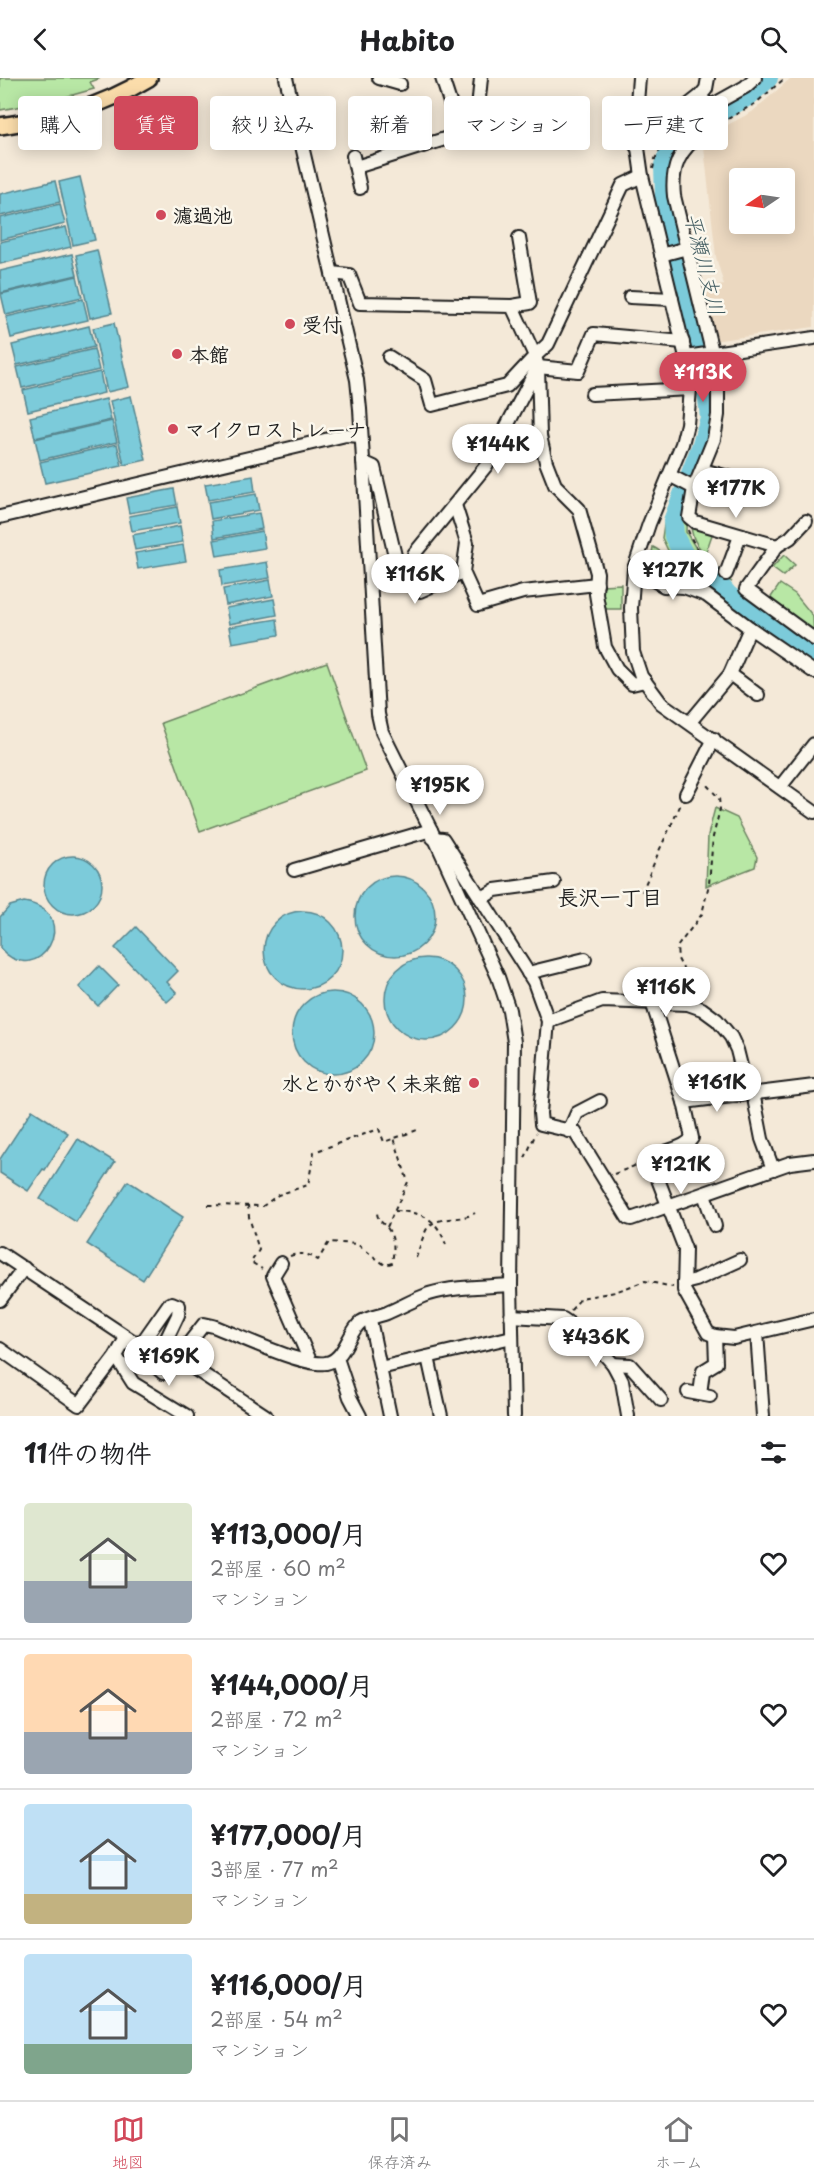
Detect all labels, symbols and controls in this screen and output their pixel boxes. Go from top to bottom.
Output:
text: Habito [359,19,455,60]
icon: back [24,23,57,56]
icon: search [757,23,790,56]
chip: 購入 [18,96,102,150]
chip: 賃貸 [114,96,198,150]
chip: 絞り込み [210,96,336,150]
chip: 新着 [348,96,432,150]
chip: マンション [444,96,590,150]
chip: 一戸建て [602,96,728,150]
north arrow [729,168,795,234]
map controls [729,168,795,234]
place label: 濾過池 [173,200,233,230]
marker: 濾過池 [154,208,168,222]
water label: 平瀬川支川 [678,209,734,319]
place label: 受付 [302,309,342,339]
marker: 受付 [283,317,297,331]
place label: 本館 [189,339,229,369]
marker: 本館 [170,347,184,361]
pin: ¥113K [661,352,745,403]
text: ¥113K [673,356,733,386]
place label: マイクロストレーナ [185,414,367,444]
marker: マイクロストレーナ [166,422,180,436]
pin: ¥144K [456,424,540,475]
text: ¥144K [466,428,530,458]
pin: ¥177K [694,468,778,519]
text: ¥177K [706,472,766,502]
pin: ¥127K [631,550,715,601]
pin: ¥116K [373,554,457,605]
text: ¥127K [642,554,704,584]
text: ¥116K [385,558,445,588]
pin: ¥195K [398,765,482,816]
text: ¥195K [410,769,470,799]
district label: 長沢一丁目 [558,880,663,912]
pin: ¥116K [624,967,708,1018]
text: ¥116K [636,971,696,1001]
pin: ¥161K [675,1062,759,1113]
text: ¥161K [687,1066,747,1096]
place label: 水とかがやく未来館 [282,1068,462,1098]
marker: 水とかがやく未来館 [467,1076,481,1090]
pin: ¥121K [639,1144,723,1195]
text: ¥121K [651,1148,711,1178]
pin: ¥436K [554,1317,638,1368]
text: ¥436K [562,1321,630,1351]
pin: ¥169K [127,1336,211,1387]
text: ¥169K [138,1340,200,1370]
text: 11件の物件 [24,1433,152,1472]
icon: filters [757,1436,790,1469]
text: ¥113,000/月 [210,1514,367,1553]
icon: home [72,1527,144,1599]
icon: heart [757,1547,790,1580]
text: 2部屋 · 60 m² [210,1553,346,1583]
text: マンション [210,1583,309,1613]
text: ¥144,000/月 [210,1665,374,1704]
icon: home [72,1678,144,1750]
icon: heart [757,1698,790,1731]
text: 2部屋 · 72 m² [210,1704,343,1734]
text: マンション [210,1734,309,1764]
text: ¥177,000/月 [210,1815,367,1854]
icon: home [72,1828,144,1900]
icon: heart [757,1848,790,1881]
text: 3部屋 · 77 m² [210,1854,339,1884]
text: マンション [210,1884,309,1914]
text: ¥116,000/月 [210,1965,368,2004]
icon: home [72,1978,144,2050]
icon: heart [757,1998,790,2031]
text: 2部屋 · 54 m² [210,2004,343,2034]
text: マンション [210,2034,309,2064]
tab: 地図 [112,2113,145,2173]
tab: 保存済み [368,2113,432,2173]
tab: ホーム [655,2113,702,2173]

